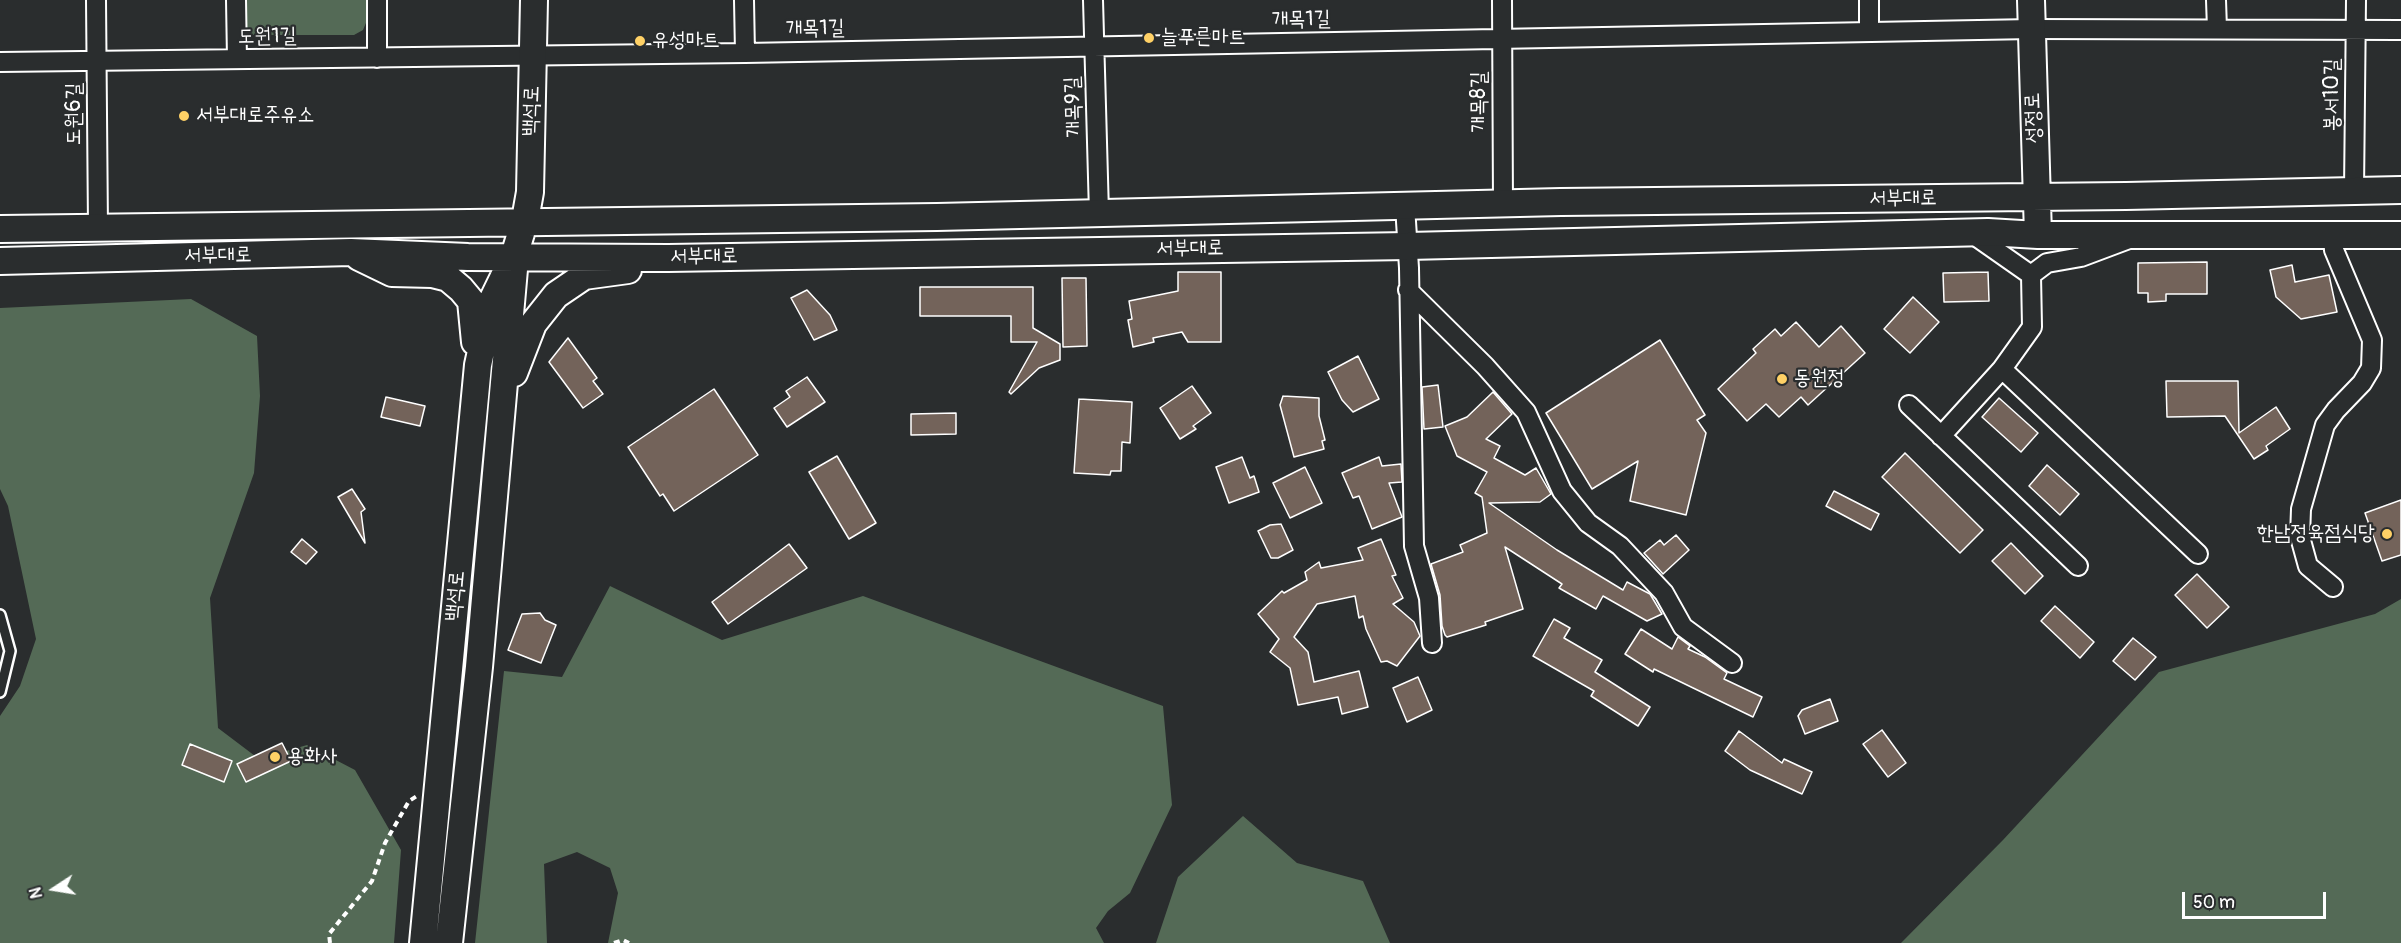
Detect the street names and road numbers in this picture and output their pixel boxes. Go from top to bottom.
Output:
street label: 개목1길 [1271,7,1331,33]
street label: 개목1길 [785,16,845,42]
street label: 도원1길 [237,24,297,50]
street label: 봉서10길 [2320,58,2346,132]
street label: 개목8길 [1467,71,1493,133]
street label: 개목9길 [1060,76,1088,138]
street label: 도원6길 [62,83,88,145]
street label: 백석로 [519,85,545,137]
street label: 성정로 [2021,92,2047,144]
street label: 서부대로 [1869,186,1937,212]
street label: 서부대로 [1156,236,1224,262]
street label: 서부대로 [184,243,252,269]
street label: 서부대로 [670,244,738,270]
street label: 백석로 [441,570,471,622]

